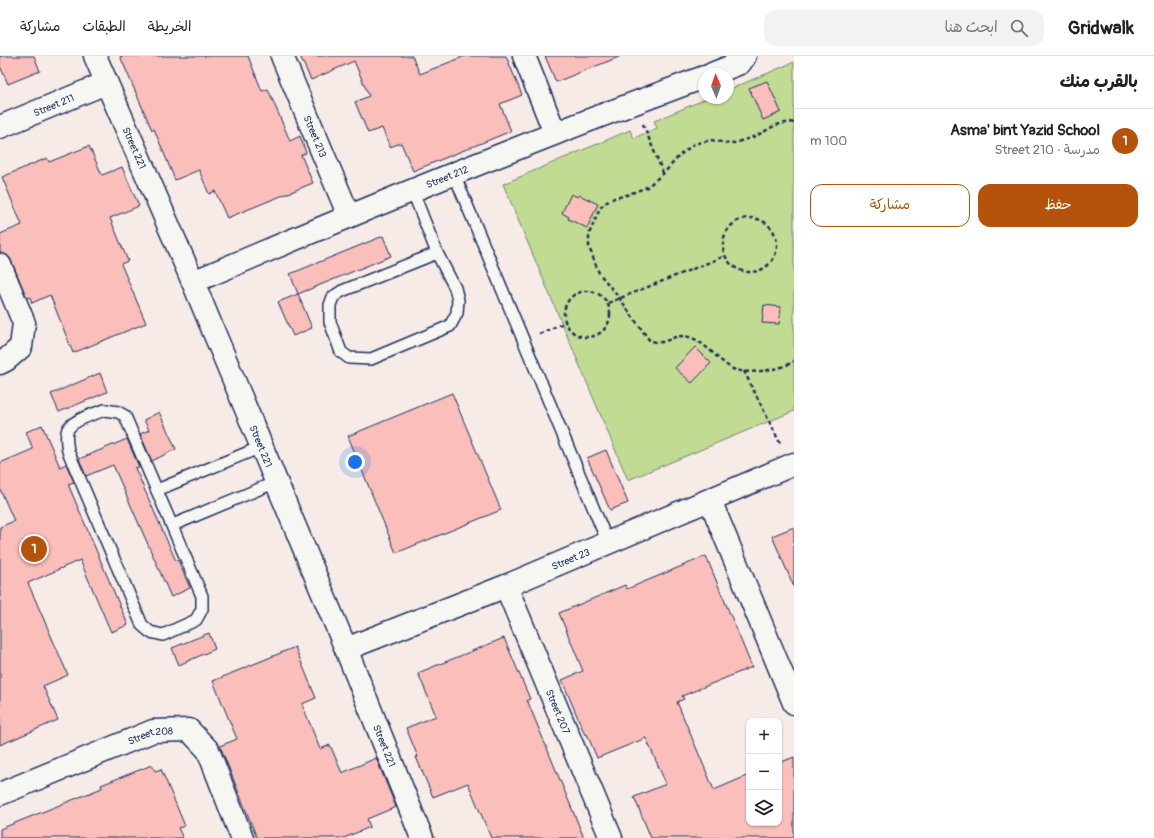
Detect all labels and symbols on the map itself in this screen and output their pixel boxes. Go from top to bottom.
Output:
north arrow [698,68,734,104]
street label: Street 211 [32,92,76,119]
street label: Street 213 [301,114,329,160]
street label: Street 221 [120,125,148,171]
street label: Street 212 [424,163,471,191]
street label: Street 221 [246,424,275,469]
your location [345,452,365,472]
pin: 1 [21,534,47,564]
street label: Street 23 [550,546,592,573]
street label: Street 207 [543,688,572,737]
street label: Street 221 [370,723,398,769]
street label: Street 208 [126,725,173,748]

